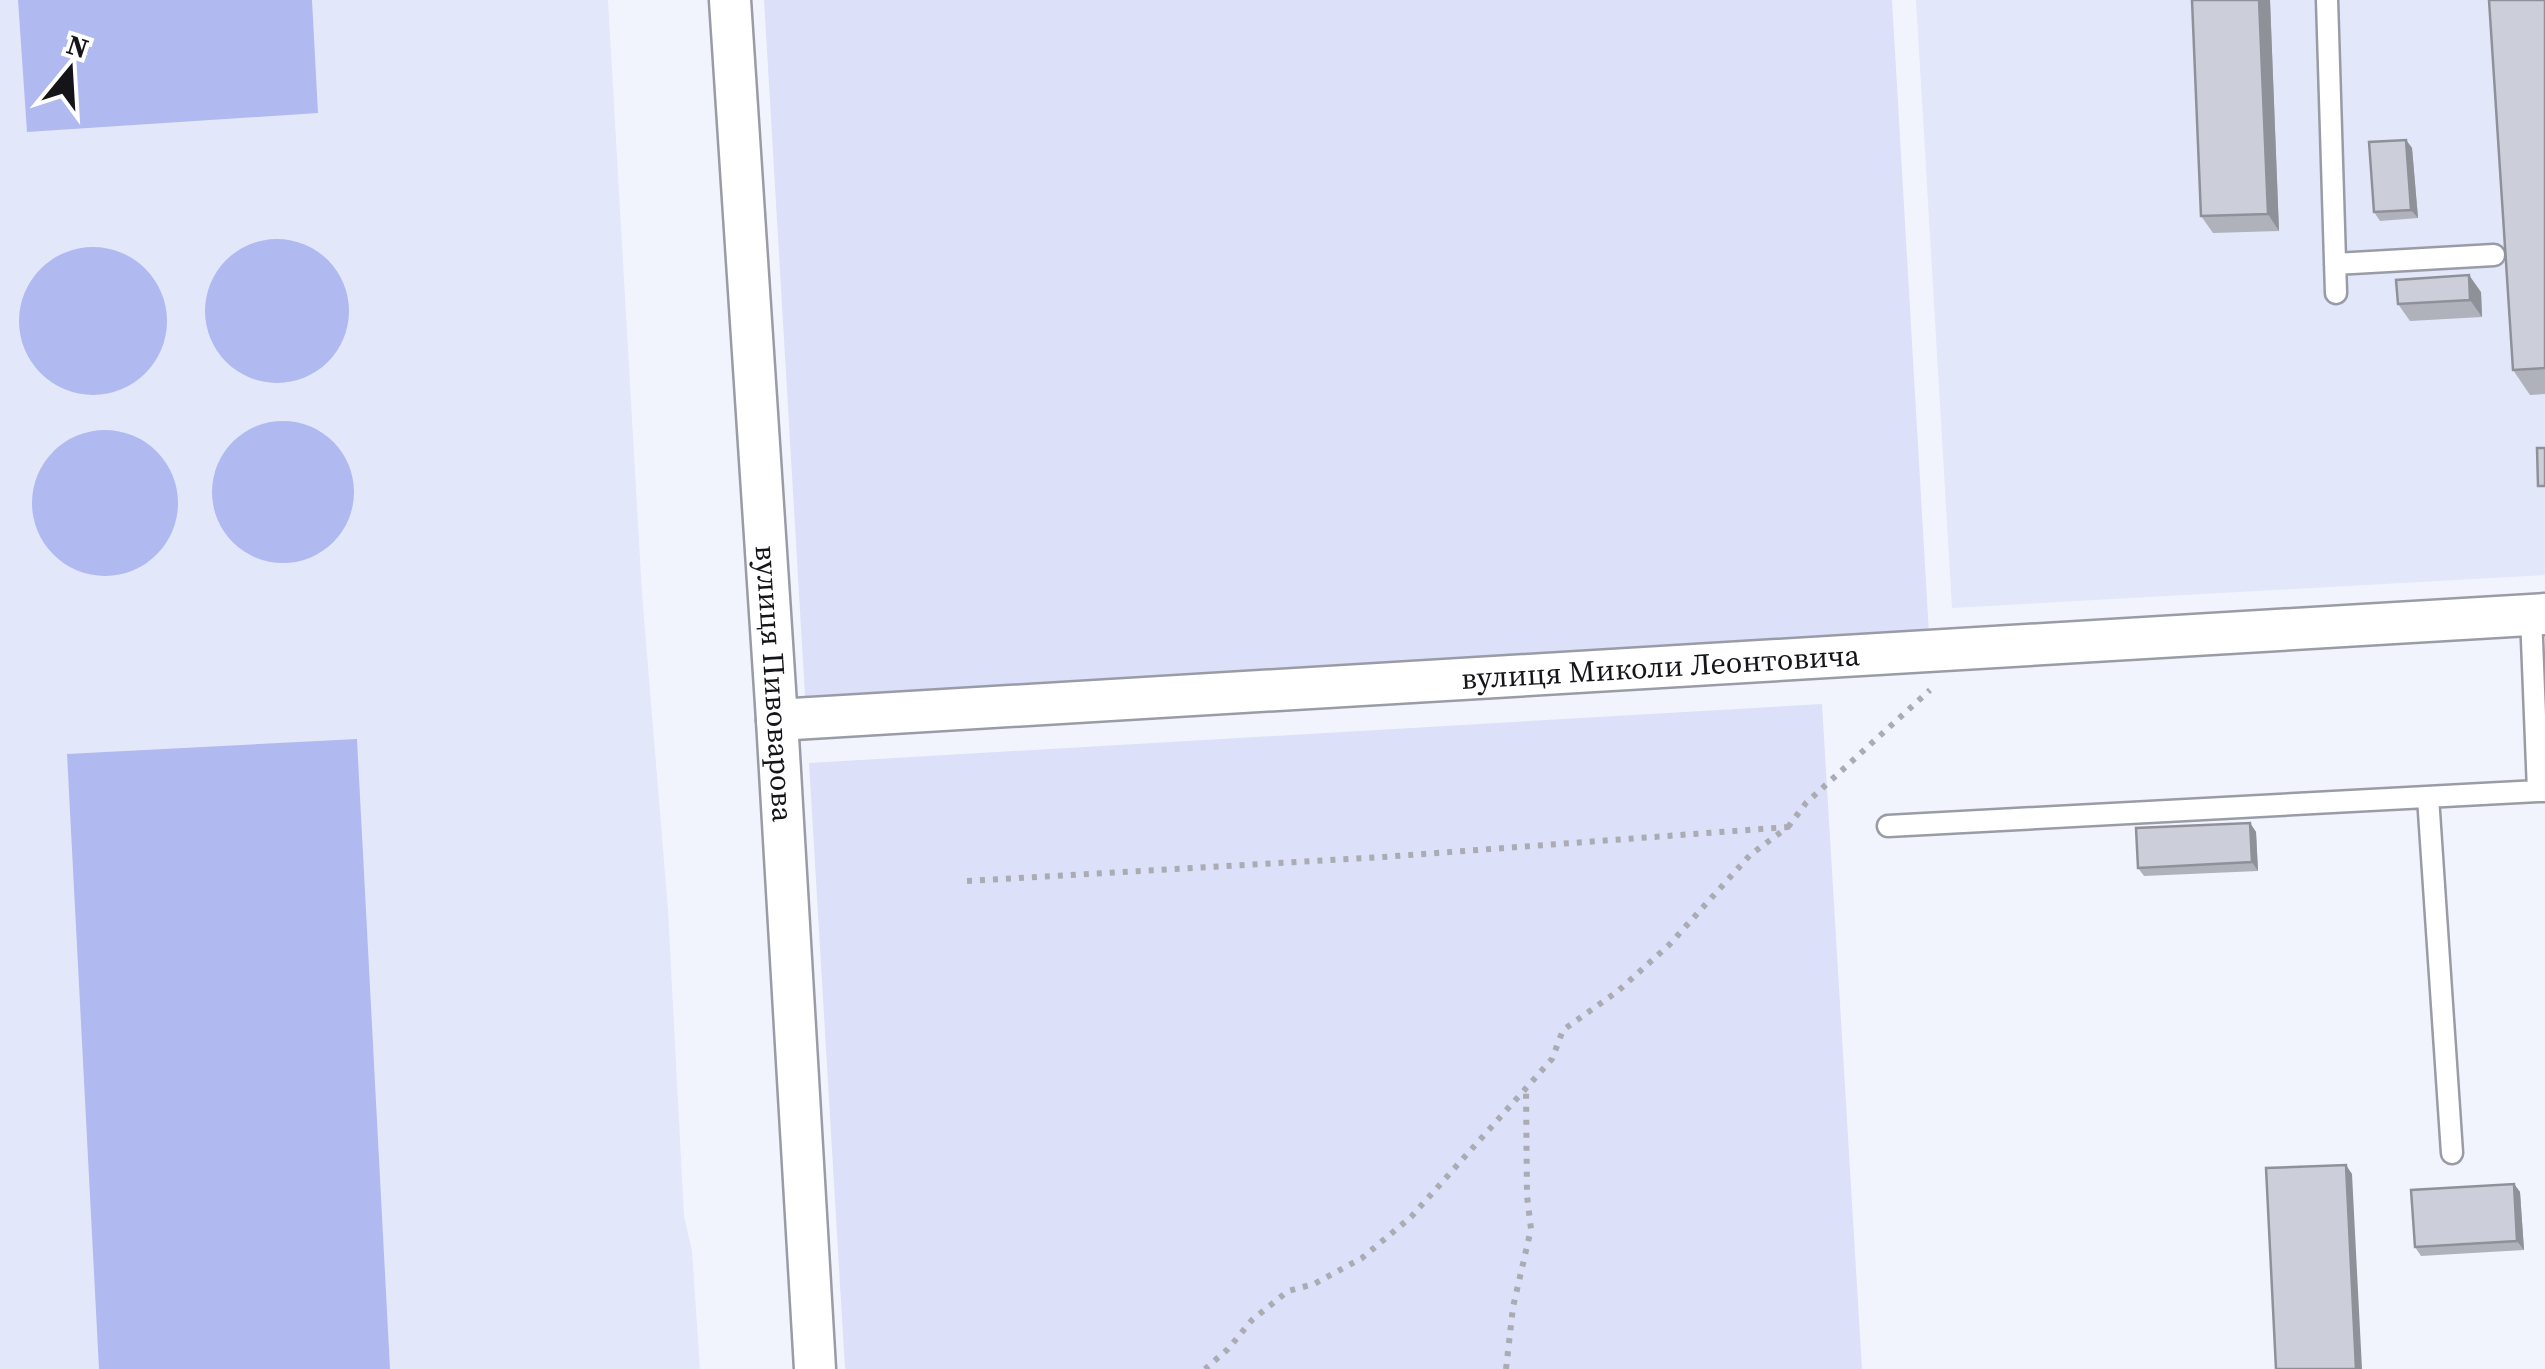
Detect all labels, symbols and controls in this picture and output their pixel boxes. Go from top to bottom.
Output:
north arrow [20,20,120,120]
text: N [62,25,93,67]
street label: вулиця Пивоварова [746,544,804,824]
street label: вулиця Миколи Леонтовича [1460,634,1862,699]

